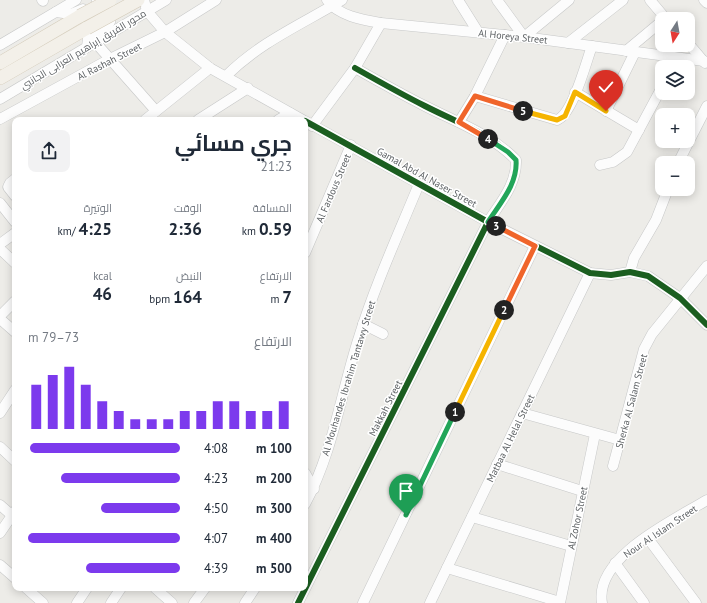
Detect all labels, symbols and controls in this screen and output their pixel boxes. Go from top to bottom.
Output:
street label: محور الفريق إبراهيم العرابى الجانبي [18,7,149,93]
north arrow [655,12,695,52]
map controls [655,12,695,196]
street label: Al Horeya Street [478,26,549,47]
street label: Al Rashah Street [75,39,144,83]
button: layers [655,60,695,100]
pin [589,70,623,111]
icon: check [595,76,617,98]
pin: 5 [513,101,533,121]
text: 5 [520,104,526,118]
button: + [655,108,695,148]
text: جري مسائي [175,129,292,157]
pin: 4 [478,129,498,149]
button: share [28,130,70,172]
text: 4 [485,132,491,146]
street label: Gamal Abd Al Naser Street [374,144,480,211]
street label: Al Fardous Street [313,151,354,225]
button: − [655,156,695,196]
text: 21:23 [261,158,292,175]
text: الوتيرة [84,201,112,215]
text: الوقت [174,201,202,215]
text: المسافة [253,201,292,215]
pin: 3 [486,216,506,236]
text: 4:25 [79,218,112,240]
text: 2:36 [169,218,202,240]
text: 0.59 [259,218,292,240]
text: 3 [493,219,499,233]
text: /km [57,224,79,238]
text: km [242,224,259,238]
text: kcal [93,269,112,283]
text: النبض [176,269,202,283]
text: الارتفاع [260,269,292,283]
text: 46 [93,283,112,305]
text: 164 [173,286,202,308]
text: 7 [282,286,292,308]
text: bpm [149,292,173,306]
text: m [270,292,282,306]
street label: Al Mouhandes Ibrahim Tantawy Street [319,298,379,457]
pin: 2 [494,300,514,320]
text: 2 [501,303,507,317]
text: 73–79 m [28,329,79,346]
text: الارتفاع [254,333,292,350]
street label: Sherka Al Salam Street [613,352,651,450]
street label: Makkah Street [366,378,405,438]
street label: Matbaa Al Helal Street [484,392,538,484]
pin: 1 [445,402,465,422]
text: 1 [452,405,458,419]
text: 4:08 [204,440,228,457]
text: 100 m [256,440,292,457]
text: 4:23 [204,470,228,487]
text: 200 m [256,470,292,487]
pin [389,474,423,515]
icon: arrive [395,480,417,502]
street label: Al Zohor Street [564,485,591,551]
text: 4:50 [204,500,228,517]
text: 300 m [256,500,292,517]
street label: Nour Al Islam Street [621,502,700,561]
text: 4:07 [204,530,228,547]
text: 400 m [256,530,292,547]
text: 4:39 [204,560,228,577]
text: 500 m [256,560,292,577]

